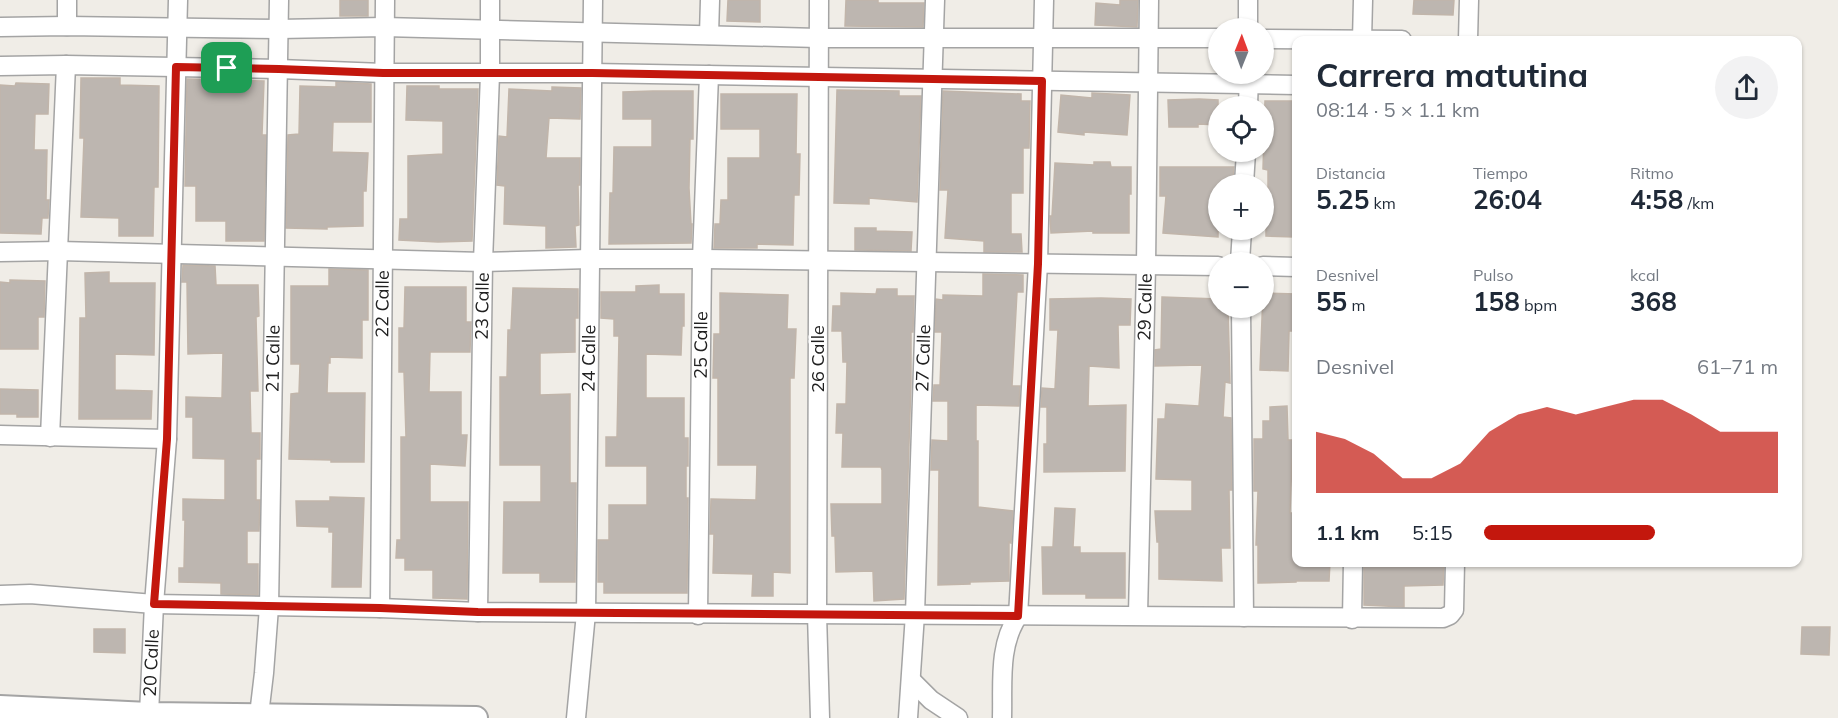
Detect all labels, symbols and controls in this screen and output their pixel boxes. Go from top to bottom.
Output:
north arrow [1208,18,1274,84]
map controls [1208,18,1274,318]
pin [201,42,252,93]
icon: arrive [210,51,243,84]
text: Carrera matutina [1316,54,1588,95]
button: share [1715,56,1778,119]
button: locate [1208,96,1274,162]
text: 08:14 · 5 × 1.1 km [1316,97,1480,122]
text: Distancia [1316,163,1386,183]
text: Tiempo [1473,163,1528,183]
text: Ritmo [1630,163,1674,183]
button: + [1208,174,1274,240]
text: 5.25 [1316,183,1369,216]
text: 26:04 [1473,183,1542,216]
text: 4:58 [1630,183,1683,216]
text: km [1369,193,1396,213]
text: /km [1683,193,1714,213]
button: − [1208,252,1274,318]
text: Desnivel [1316,265,1379,285]
text: Pulso [1473,265,1513,285]
text: kcal [1630,265,1659,285]
street label: 22 Calle [370,270,394,338]
street label: 23 Calle [470,272,494,340]
street label: 29 Calle [1132,273,1157,341]
text: 55 [1316,285,1347,318]
text: 158 [1473,285,1520,318]
text: 368 [1630,285,1677,318]
text: m [1347,295,1365,315]
text: bpm [1520,295,1557,315]
street label: 25 Calle [689,311,712,379]
street label: 27 Calle [910,324,935,392]
street label: 21 Calle [261,325,285,392]
street label: 24 Calle [577,325,600,392]
street label: 26 Calle [806,325,829,393]
text: Desnivel [1316,354,1394,379]
text: 61–71 m [1697,354,1778,379]
text: 1.1 km [1316,520,1379,545]
text: 5:15 [1412,520,1453,545]
street label: 20 Calle [138,629,164,697]

